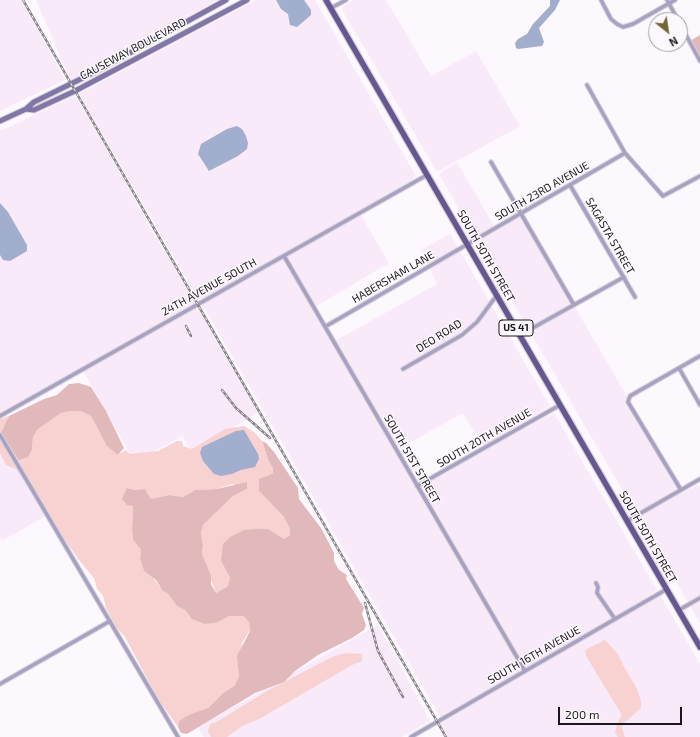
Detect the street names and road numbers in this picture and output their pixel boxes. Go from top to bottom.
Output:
street label: CAUSEWAY BOULEVARD [78,15,188,83]
street label: SOUTH 23RD AVENUE [493,159,591,223]
street label: SAGASTA STREET [583,195,637,277]
street label: SOUTH 50TH STREET [454,208,518,304]
street label: HABERSHAM LANE [349,248,437,306]
street label: 24TH AVENUE SOUTH [159,255,259,319]
street label: DEO ROAD [414,317,464,355]
road number: US 41 [499,320,533,336]
street label: SOUTH 20TH AVENUE [435,406,533,470]
street label: SOUTH 51ST STREET [381,412,443,506]
street label: SOUTH 50TH STREET [616,489,680,585]
street label: SOUTH 16TH AVENUE [485,623,583,687]

